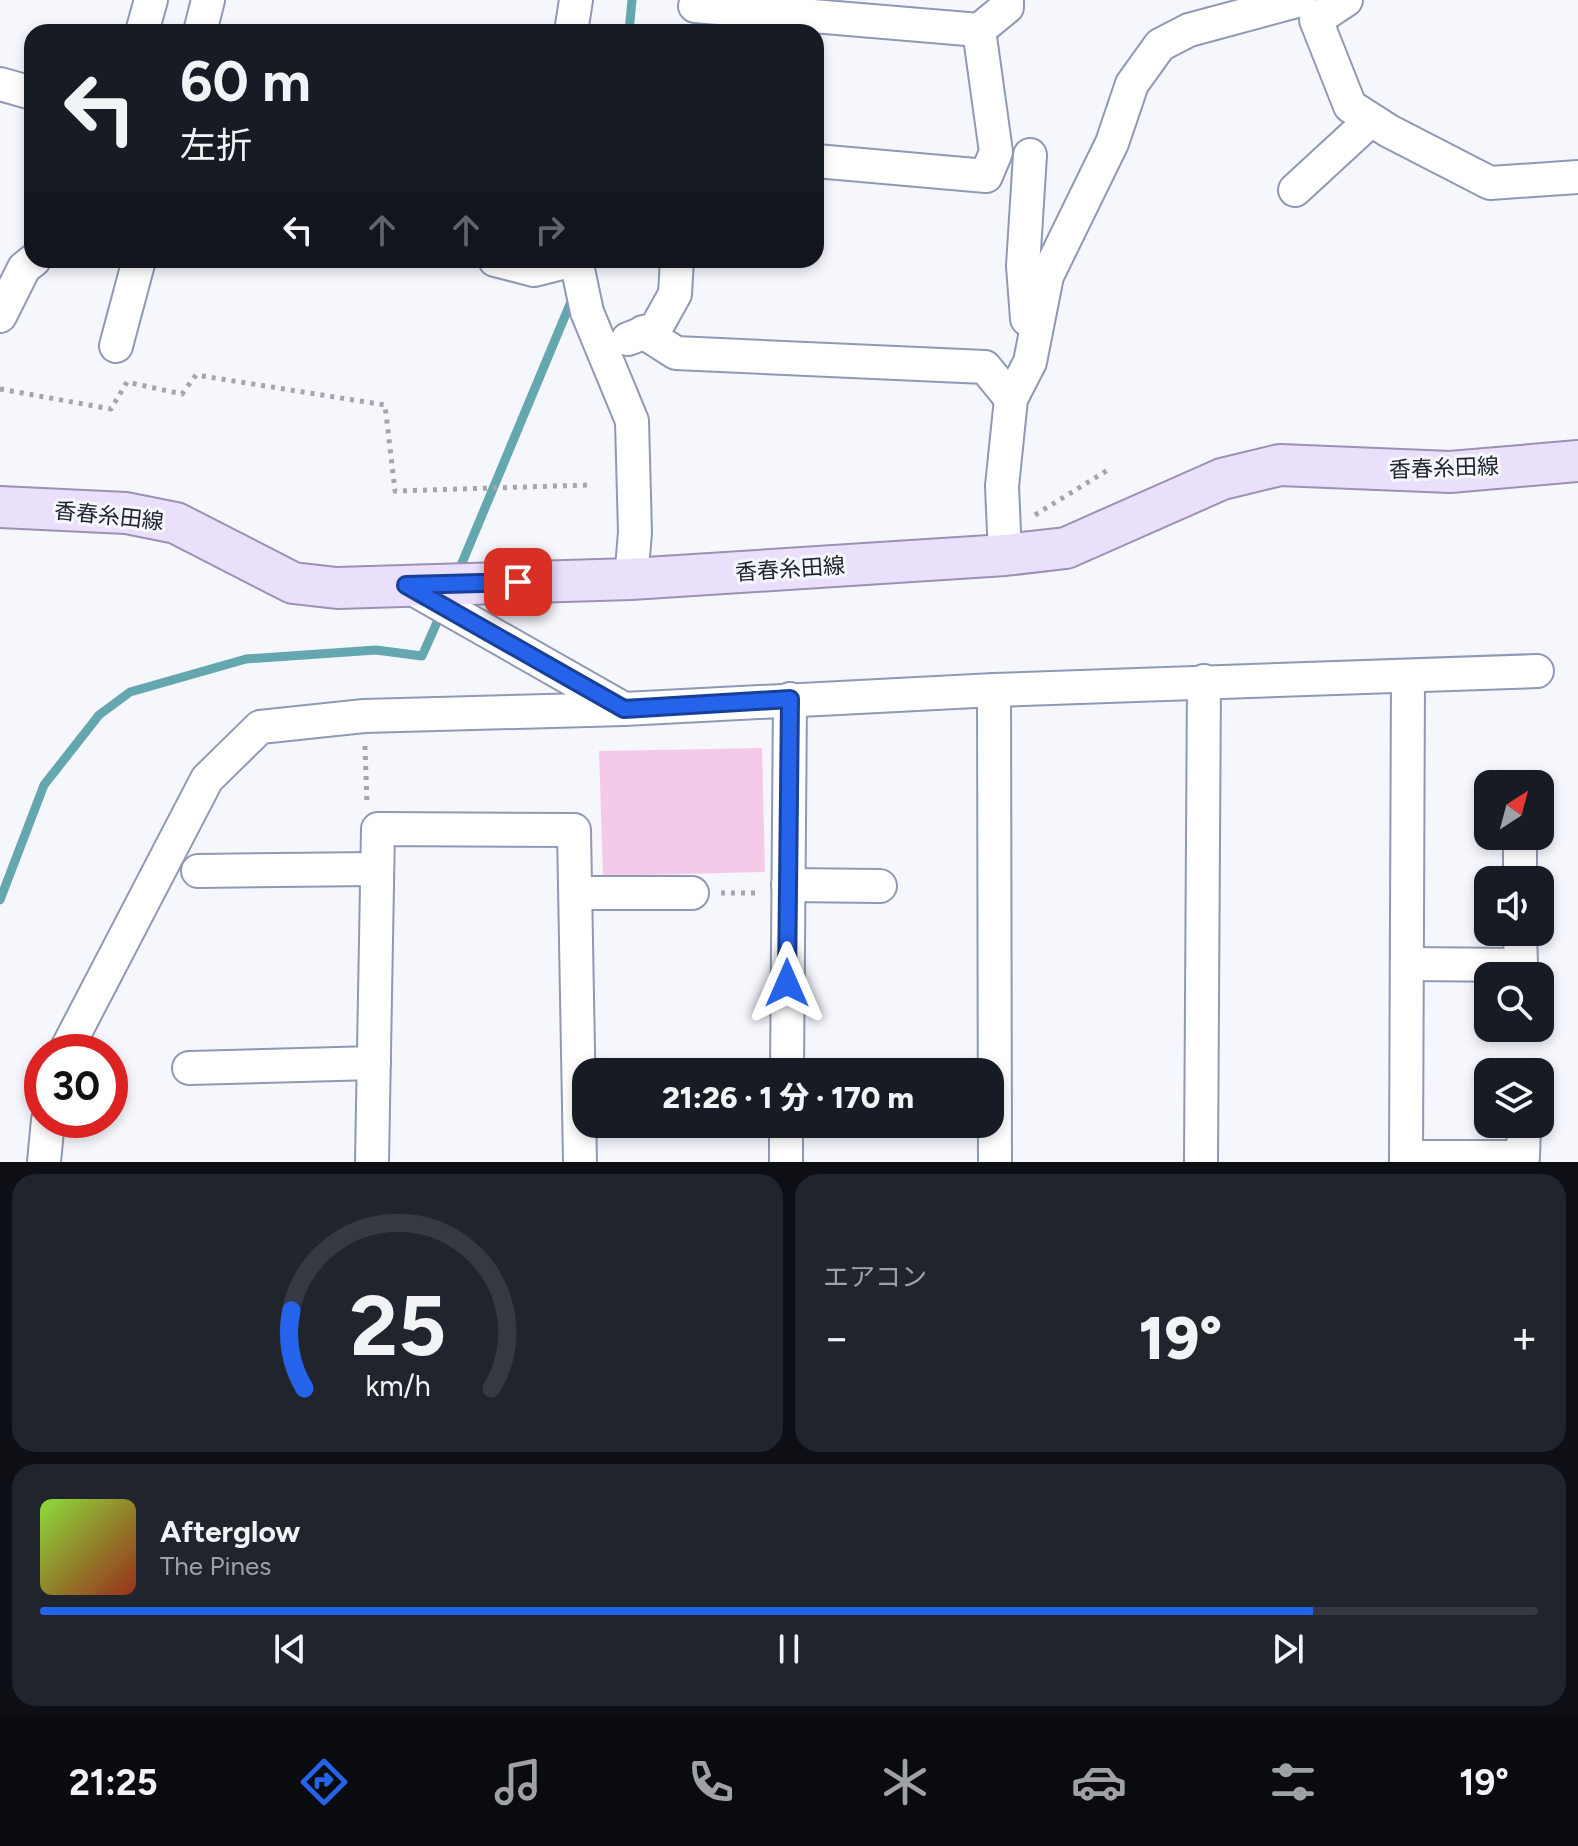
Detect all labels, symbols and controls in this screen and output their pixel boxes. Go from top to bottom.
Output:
text: 60 m [180,48,311,115]
icon: left [48,56,152,160]
text: 左折 [180,124,252,167]
icon: left [276,208,320,252]
icon: ahead [360,208,404,252]
icon: ahead [444,208,488,252]
icon: right [528,208,572,252]
street label: 香春糸田線 [1389,453,1499,483]
street label: 香春糸田線 [53,497,165,535]
pin [484,548,552,616]
street label: 香春糸田線 [734,552,846,586]
icon: arrive [496,560,540,604]
north arrow [1474,770,1554,850]
map controls [1474,770,1554,1138]
button: sound [1474,866,1554,946]
position arrow [745,941,829,1025]
button: search [1474,962,1554,1042]
speed limit sign: 30 [24,1034,128,1138]
button: layers [1474,1058,1554,1138]
text: 21:26 · 1 分 · 170 m [662,1079,914,1116]
text: エアコン [823,1261,927,1293]
text: 25 [349,1276,446,1376]
text: 19° [1139,1302,1222,1374]
text: − [823,1311,850,1364]
text: + [1511,1311,1538,1364]
text: km/h [365,1369,430,1403]
text: Afterglow [160,1513,300,1550]
text: The Pines [160,1550,271,1582]
icon: previous [268,1627,312,1671]
icon: pause [767,1627,811,1671]
icon: next [1266,1627,1310,1671]
icon: directions [296,1754,352,1810]
icon: music [490,1754,546,1810]
icon: phone [683,1754,739,1810]
icon: climate [877,1754,933,1810]
icon: car [1071,1754,1127,1810]
icon: filters [1265,1754,1321,1810]
text: 21:25 [69,1761,158,1804]
text: 19° [1459,1761,1509,1804]

